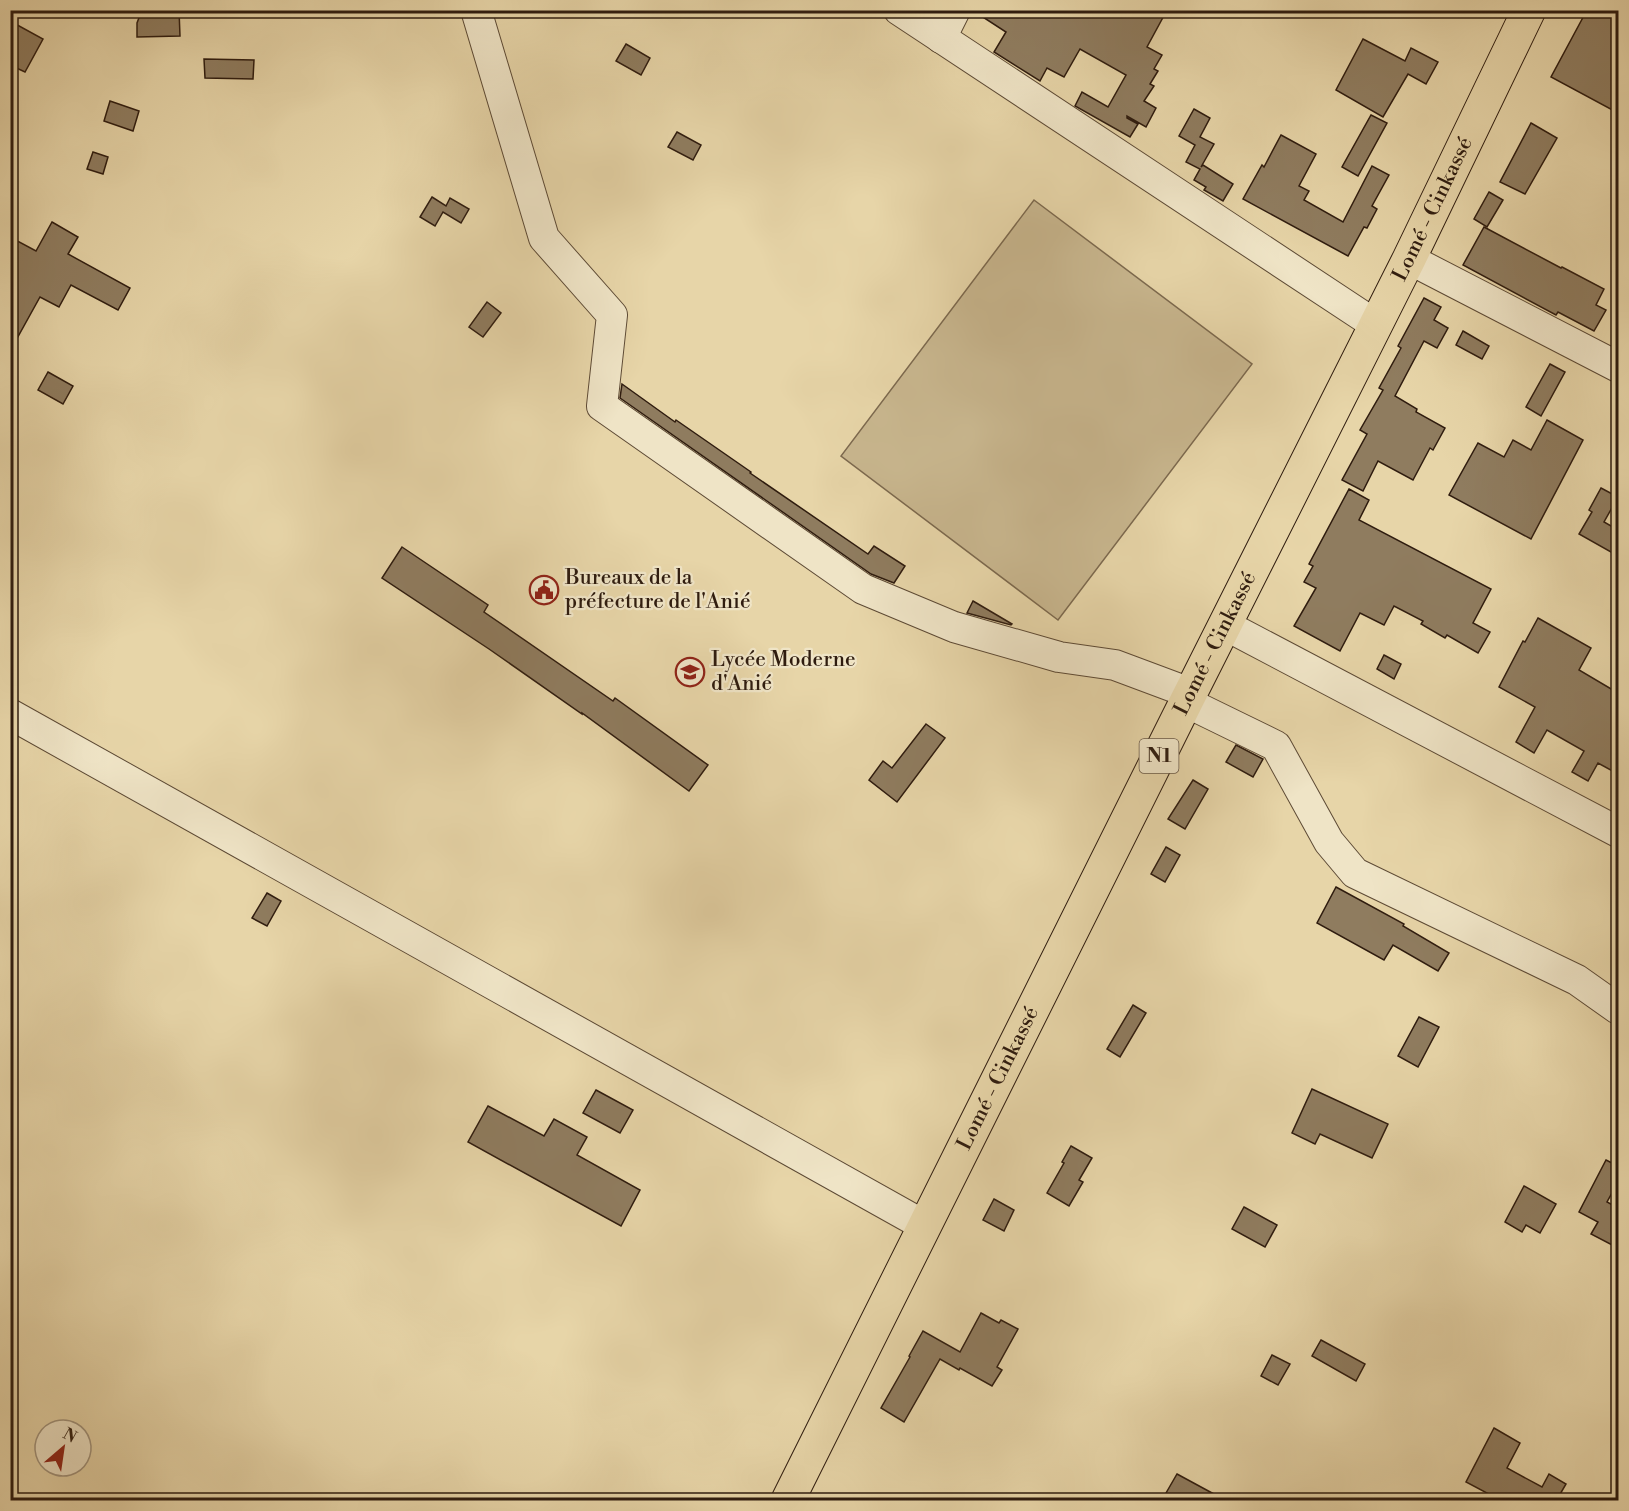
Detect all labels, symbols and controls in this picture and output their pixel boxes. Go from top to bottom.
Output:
street label: Lomé - Cinkassé [1387,133,1479,286]
place label: Bureaux de la préfecture de l'Anié [564,565,751,615]
street label: Lomé - Cinkassé [1168,568,1262,720]
public building icon: Bureaux de la préfecture de l'Anié [528,574,560,606]
place label: Lycée Moderne d'Anié [711,647,856,697]
school or university icon: Lycée Moderne d'Anié [674,656,706,688]
road number: N1 [1140,739,1178,773]
street label: Lomé - Cinkassé [952,1003,1045,1155]
north arrow [33,1418,93,1478]
text: N [59,1424,80,1448]

